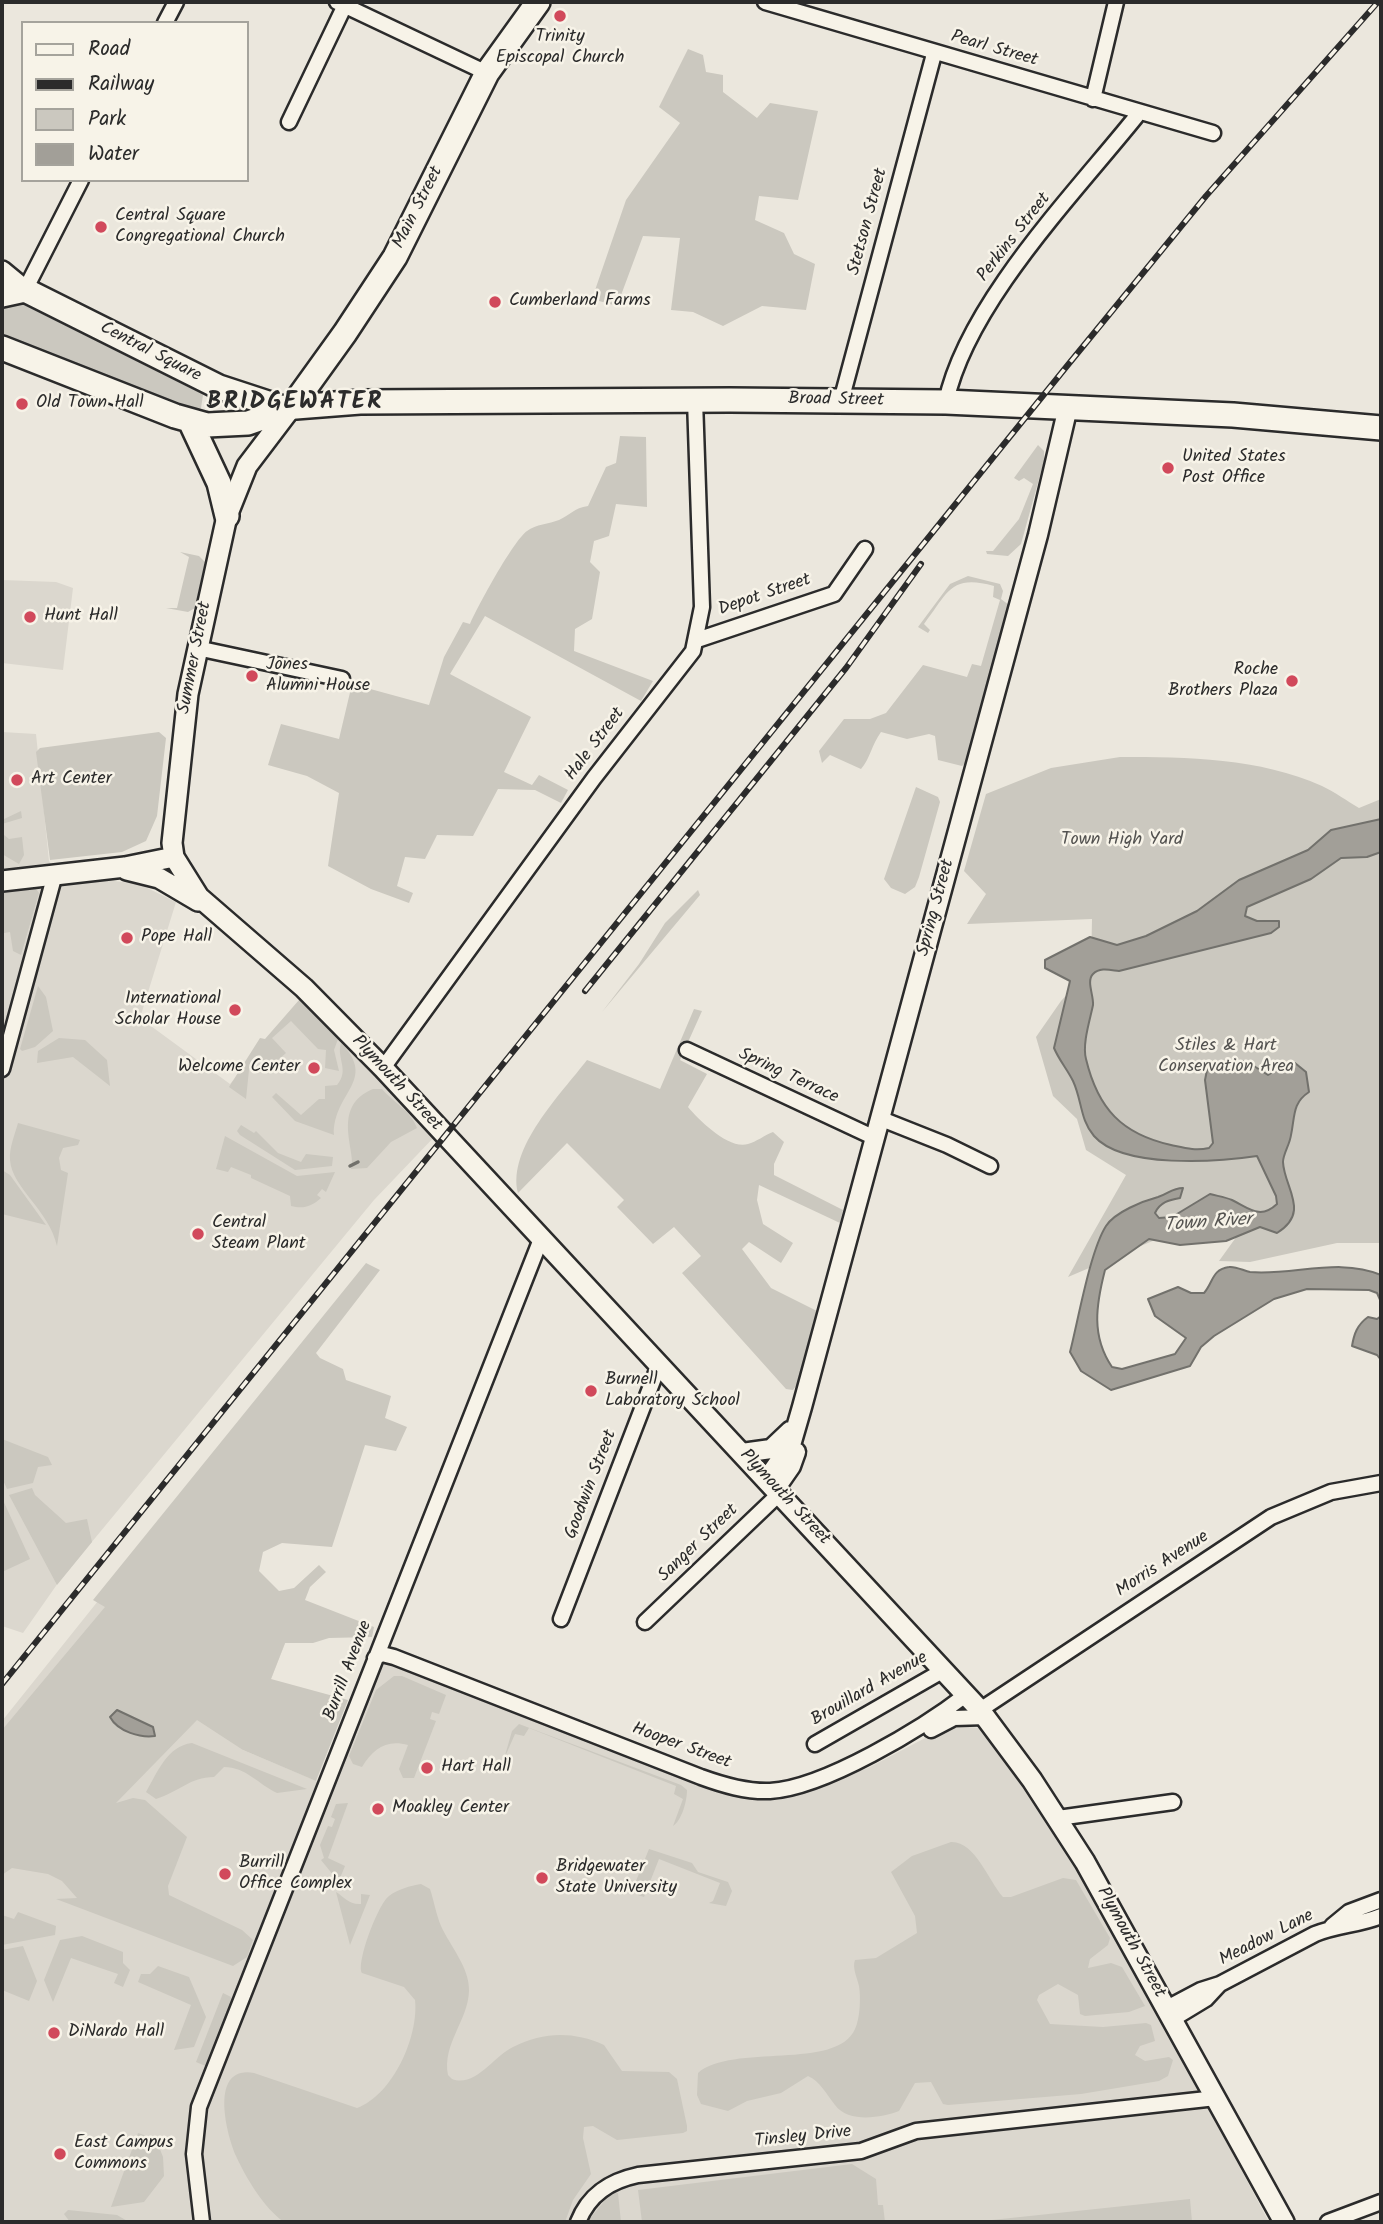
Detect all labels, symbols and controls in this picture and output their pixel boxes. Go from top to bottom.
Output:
marker: Trinity Episcopal Church [552,8,568,24]
legend [21,21,248,182]
place label: Trinity Episcopal Church [496,27,624,70]
street label: Pearl Street [948,27,1040,73]
text: Road [88,33,130,66]
text: Railway [88,68,154,101]
text: Park [88,103,126,136]
text: Water [88,138,139,171]
street label: Main Street [389,163,449,253]
street label: Stetson Street [844,166,894,278]
street label: Perkins Street [974,189,1056,287]
place label: Central Square Congregational Church [115,206,285,248]
marker: Central Square Congregational Church [93,219,109,235]
place label: Cumberland Farms [509,291,651,313]
marker: Cumberland Farms [487,294,503,310]
street label: Central Square [96,318,204,388]
street label: Broad Street [788,389,884,413]
district label: BRIDGEWATER [208,390,382,418]
place label: Old Town Hall [36,393,144,415]
marker: Old Town Hall [14,396,30,412]
place label: United States Post Office [1182,447,1286,490]
marker: United States Post Office [1160,460,1176,476]
street label: Depot Street [716,570,814,622]
street label: Summer Street [175,600,217,716]
place label: Hunt Hall [44,606,118,628]
marker: Hunt Hall [22,609,38,625]
place label: Jones Alumni House [266,655,370,698]
place label: Roche Brothers Plaza [1168,660,1278,702]
marker: Jones Alumni House [244,668,260,684]
marker: Roche Brothers Plaza [1284,673,1300,689]
street label: Hale Street [562,704,630,786]
place label: Art Center [31,769,112,791]
marker: Art Center [9,772,25,788]
park label: Town High Yard [1061,830,1183,852]
street label: Spring Street [914,857,960,959]
place label: Pope Hall [141,927,212,949]
marker: Pope Hall [119,930,135,946]
place label: International Scholar House [115,989,221,1032]
marker: International Scholar House [227,1002,243,1018]
street label: Plymouth Street [346,1032,446,1136]
park label: Stiles & Hart Conservation Area [1158,1036,1294,1078]
street label: Spring Terrace [735,1044,841,1110]
place label: Welcome Center [178,1057,300,1079]
marker: Welcome Center [306,1060,322,1076]
water label: Town River [1163,1210,1253,1238]
place label: Central Steam Plant [212,1213,306,1256]
marker: Central Steam Plant [190,1226,206,1242]
place label: Burnell Laboratory School [605,1370,740,1412]
marker: Burnell Laboratory School [583,1383,599,1399]
street label: Goodwin Street [561,1427,623,1543]
street label: Plymouth Street [734,1446,834,1550]
street label: Sanger Street [654,1500,744,1588]
street label: Morris Avenue [1112,1527,1214,1603]
street label: Burrill Avenue [320,1618,378,1724]
street label: Brouillard Avenue [808,1648,932,1732]
street label: Hooper Street [628,1719,734,1775]
place label: Hart Hall [441,1757,511,1779]
marker: Hart Hall [419,1760,435,1776]
place label: Moakley Center [392,1798,509,1820]
marker: Moakley Center [370,1801,386,1817]
place label: Burrill Office Complex [239,1853,352,1896]
place label: Bridgewater State University [556,1857,677,1899]
marker: Burrill Office Complex [217,1866,233,1882]
marker: Bridgewater State University [534,1870,550,1886]
street label: Plymouth Street [1091,1884,1169,2002]
street label: Meadow Lane [1216,1906,1318,1972]
place label: DiNardo Hall [68,2022,164,2044]
marker: DiNardo Hall [46,2025,62,2041]
street label: Tinsley Drive [754,2122,852,2154]
place label: East Campus Commons [74,2133,173,2176]
marker: East Campus Commons [52,2146,68,2162]

